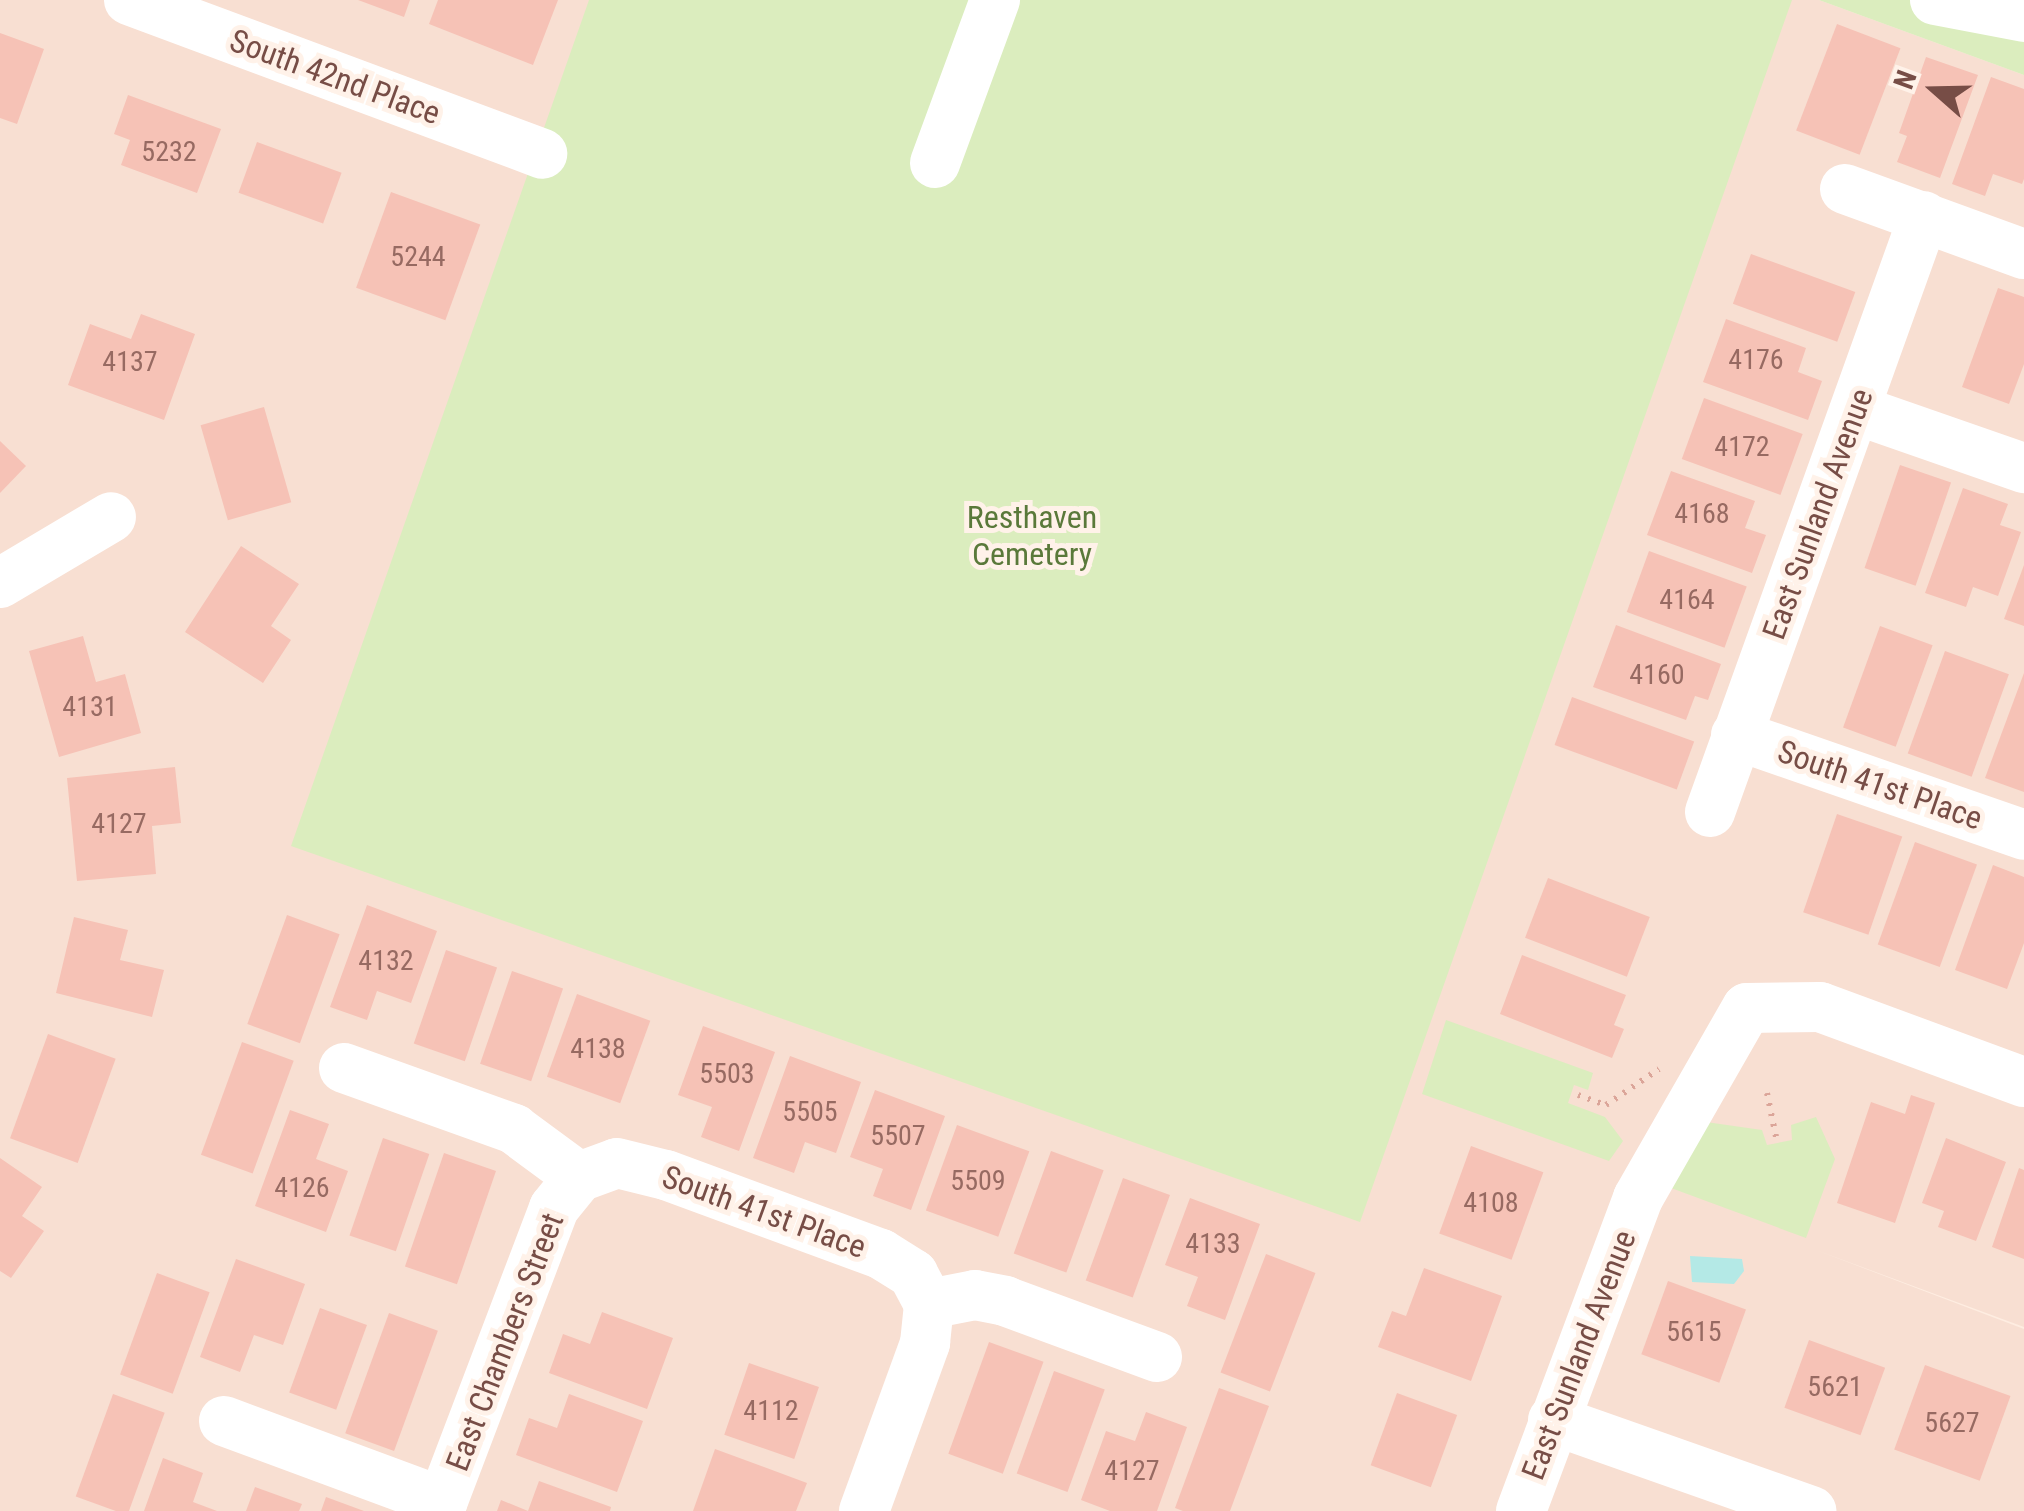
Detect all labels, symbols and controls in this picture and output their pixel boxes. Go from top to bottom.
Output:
street label: South 42nd Place [225,21,445,133]
north arrow [1884,40,1984,140]
text: N [1887,66,1924,93]
house number: 5232 [141,135,197,169]
house number: 5244 [390,240,446,274]
house number: 4176 [1728,343,1784,377]
house number: 4137 [102,345,158,379]
street label: East Sunland Avenue [1755,384,1881,644]
house number: 4172 [1714,430,1770,464]
house number: 4168 [1674,497,1730,531]
park label: Resthaven Cemetery [967,499,1097,574]
house number: 4164 [1659,583,1715,617]
house number: 4160 [1629,658,1685,692]
house number: 4131 [62,690,118,724]
street label: South 41st Place [1773,732,1987,838]
house number: 4127 [91,807,147,841]
house number: 4132 [358,944,414,978]
house number: 4138 [570,1032,626,1066]
house number: 5503 [699,1057,755,1091]
house number: 5505 [782,1095,838,1129]
house number: 5507 [870,1119,926,1153]
street label: South 41st Place [657,1157,871,1267]
house number: 5509 [950,1164,1006,1198]
house number: 4126 [274,1171,330,1205]
house number: 4108 [1463,1186,1519,1220]
street label: East Chambers Street [438,1208,572,1476]
street label: East Sunland Avenue [1514,1225,1644,1485]
house number: 4133 [1185,1227,1241,1261]
house number: 5615 [1666,1315,1722,1349]
house number: 5621 [1807,1370,1863,1404]
house number: 4112 [743,1394,799,1428]
house number: 5627 [1924,1406,1980,1440]
house number: 4127 [1104,1454,1160,1488]

